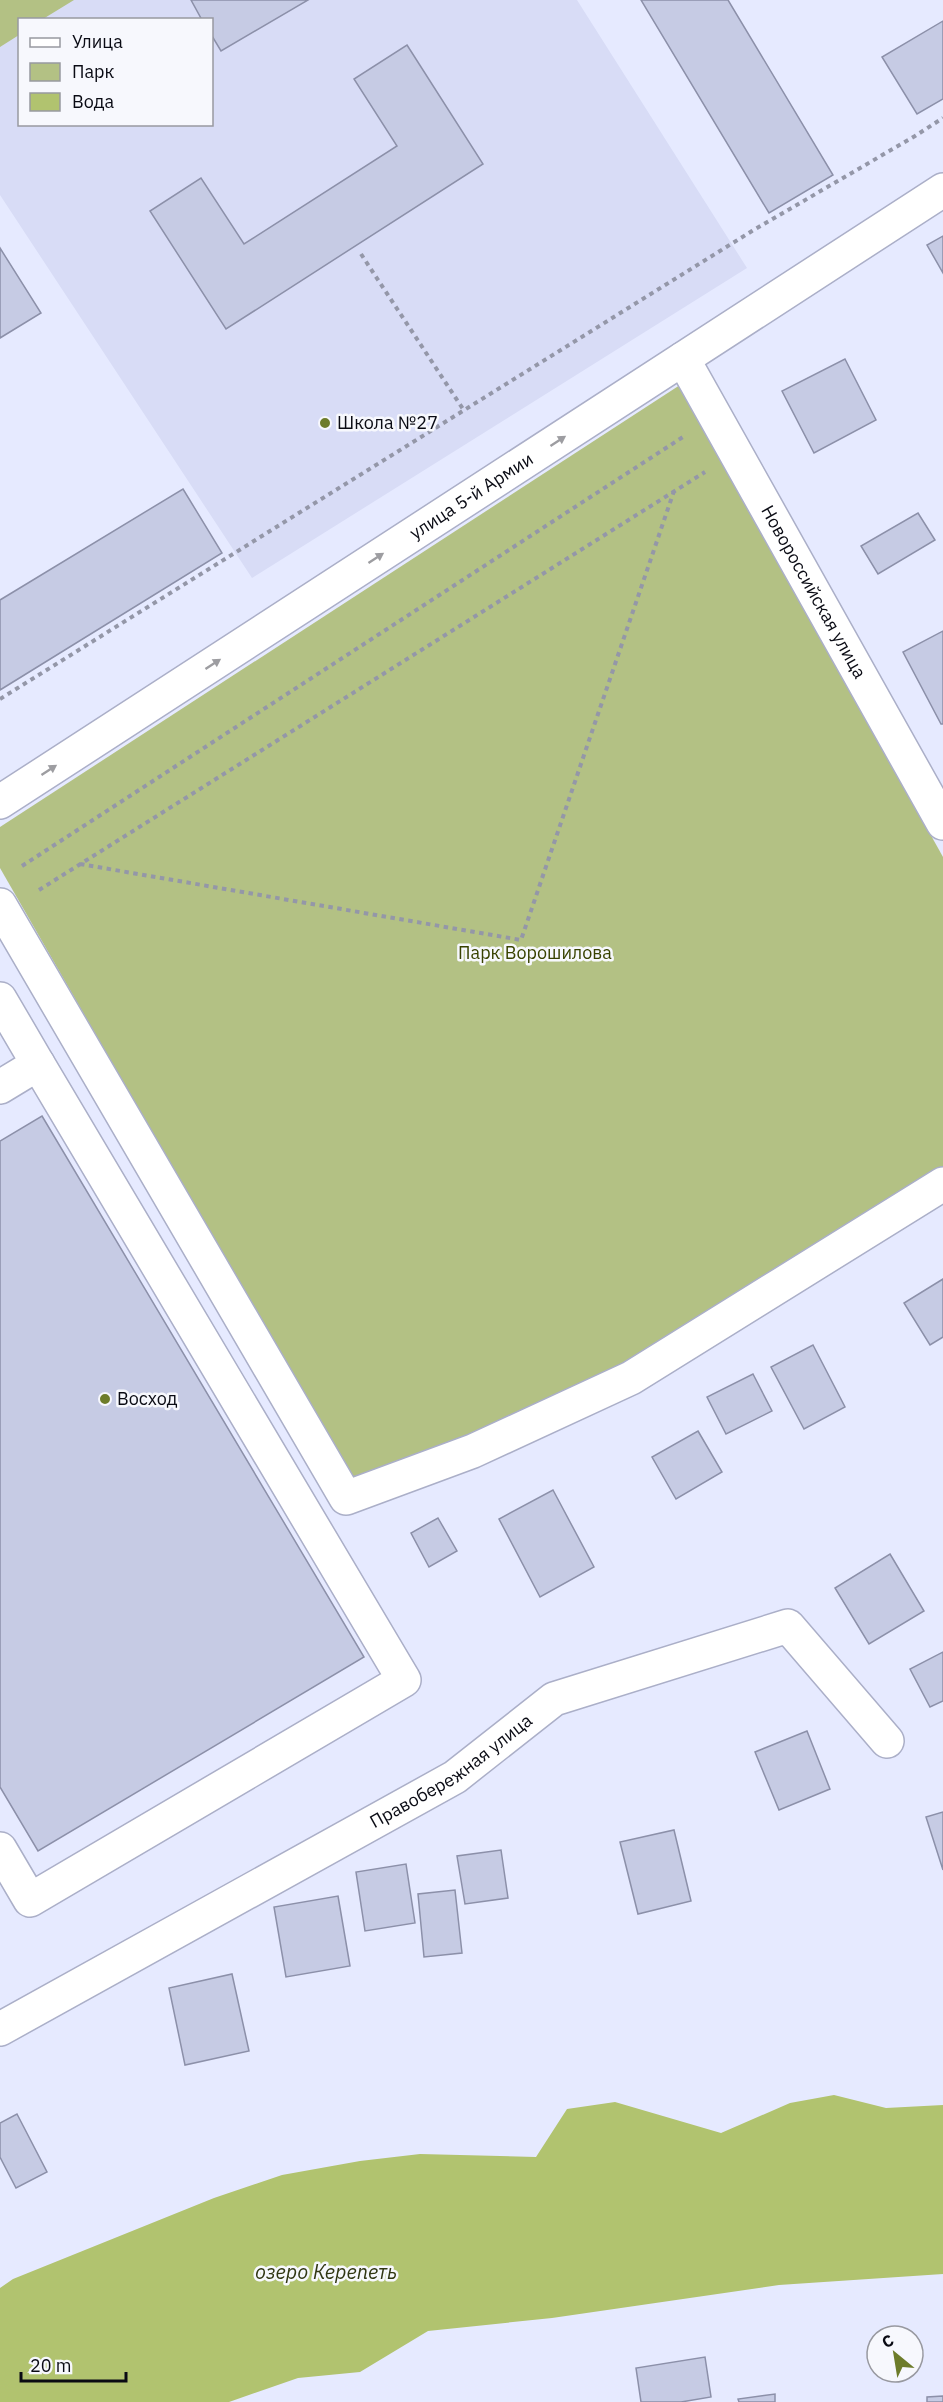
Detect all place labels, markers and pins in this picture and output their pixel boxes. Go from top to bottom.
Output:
place label: Школа №27 [337,411,438,434]
marker: Школа №27 [318,416,332,430]
place label: Восход [117,1387,178,1410]
marker: Восход [98,1392,112,1406]

